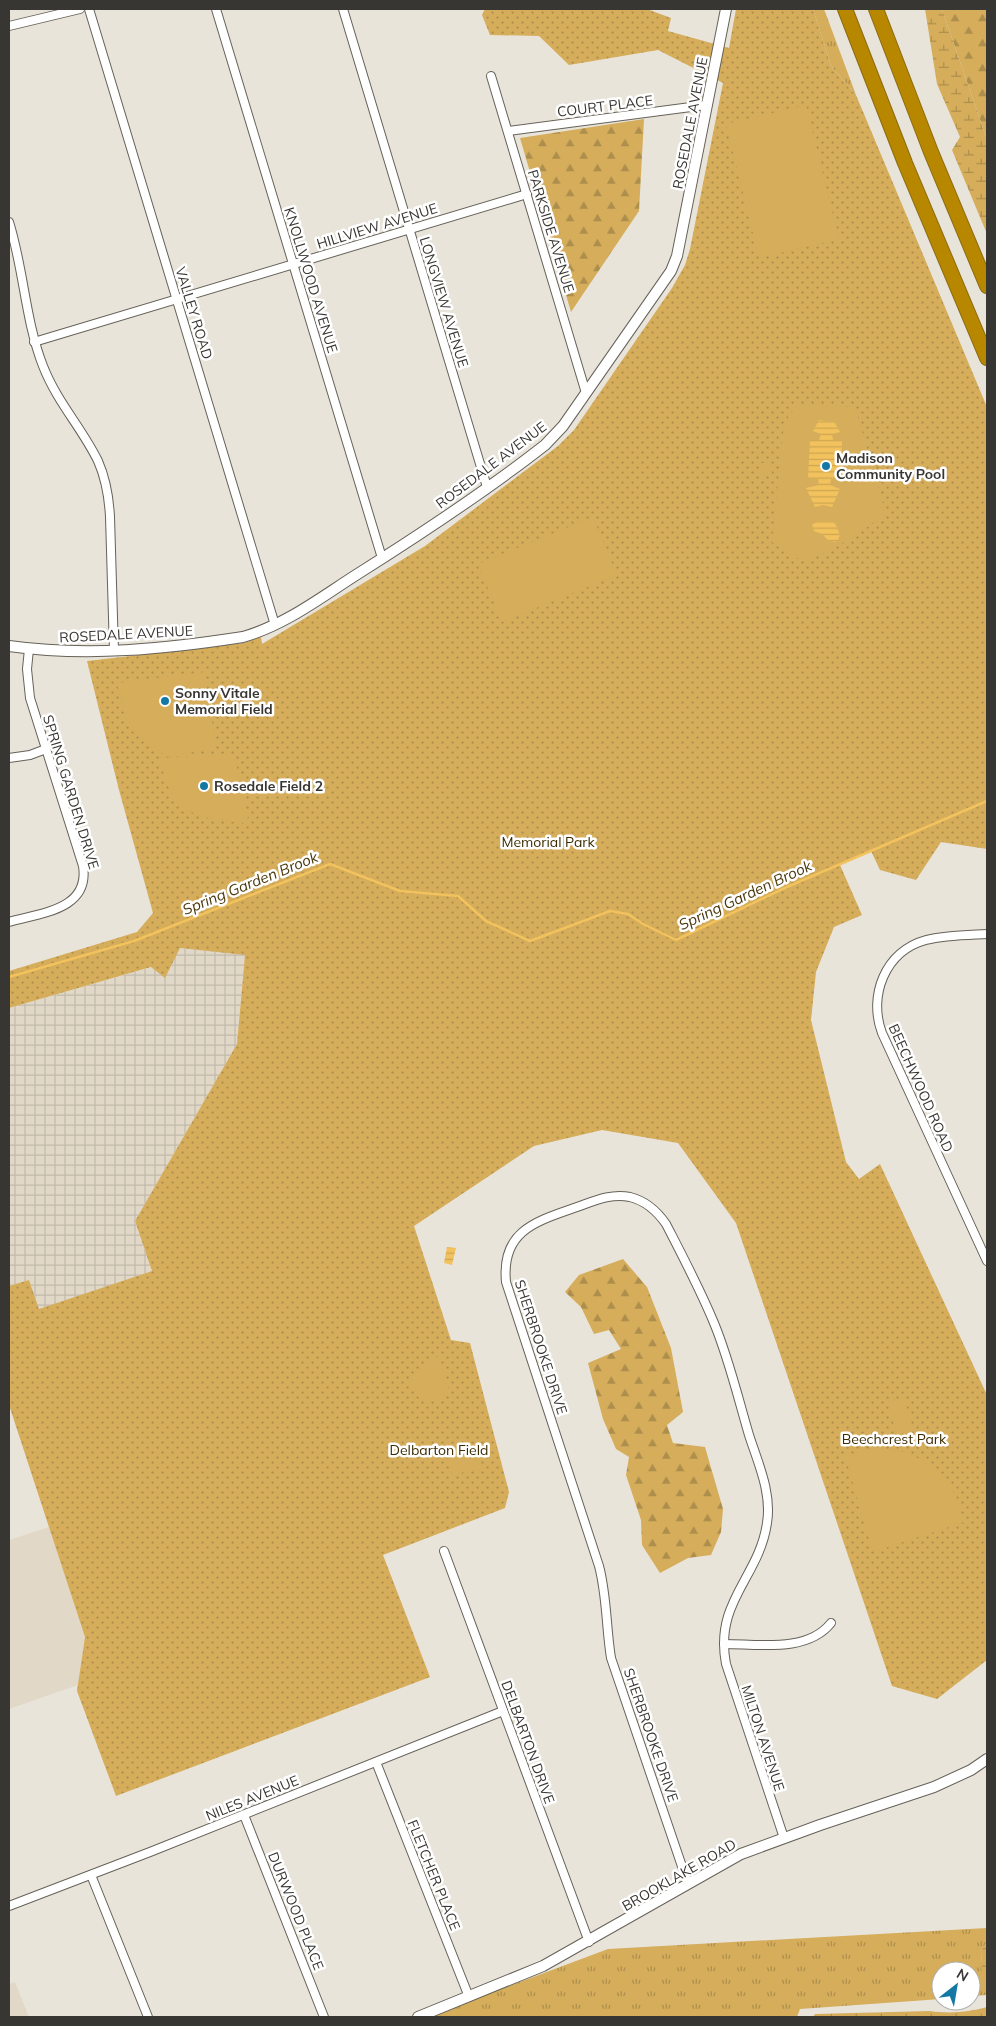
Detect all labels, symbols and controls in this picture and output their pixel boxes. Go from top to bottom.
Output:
street label: ROSEDALE AVENUE [668,56,712,190]
street label: COURT PLACE [556,91,654,121]
street label: PARKSIDE AVENUE [524,167,578,295]
street label: HILLVIEW AVENUE [314,199,440,253]
street label: KNOLLWOOD AVENUE [280,205,342,355]
street label: LONGVIEW AVENUE [416,234,472,370]
street label: VALLEY ROAD [171,265,217,361]
street label: ROSEDALE AVENUE [432,418,550,512]
place label: Madison Community Pool [836,449,945,483]
marker: Madison Community Pool [820,460,832,472]
street label: ROSEDALE AVENUE [59,622,193,646]
place label: Sonny Vitale Memorial Field [175,684,273,718]
marker: Sonny Vitale Memorial Field [159,695,171,707]
street label: SPRING GARDEN DRIVE [39,713,103,871]
place label: Rosedale Field 2 [214,777,323,795]
marker: Rosedale Field 2 [198,780,210,792]
park label: Memorial Park [501,833,595,851]
water label: Spring Garden Brook [179,847,322,919]
water label: Spring Garden Brook [675,855,816,934]
street label: BEECHWOOD ROAD [885,1021,957,1155]
street label: SHERBROOKE DRIVE [511,1277,571,1417]
park label: Beechcrest Park [842,1430,947,1448]
park label: Delbarton Field [390,1441,488,1459]
street label: SHERBROOKE DRIVE [620,1666,682,1804]
street label: DELBARTON DRIVE [497,1678,559,1806]
street label: MILTON AVENUE [737,1683,789,1793]
street label: NILES AVENUE [203,1771,301,1825]
street label: FLETCHER PLACE [404,1817,464,1933]
street label: BROOKLAKE ROAD [619,1835,739,1915]
street label: DURWOOD PLACE [264,1849,328,1973]
north arrow [931,1961,981,2011]
text: N [954,1964,972,1985]

